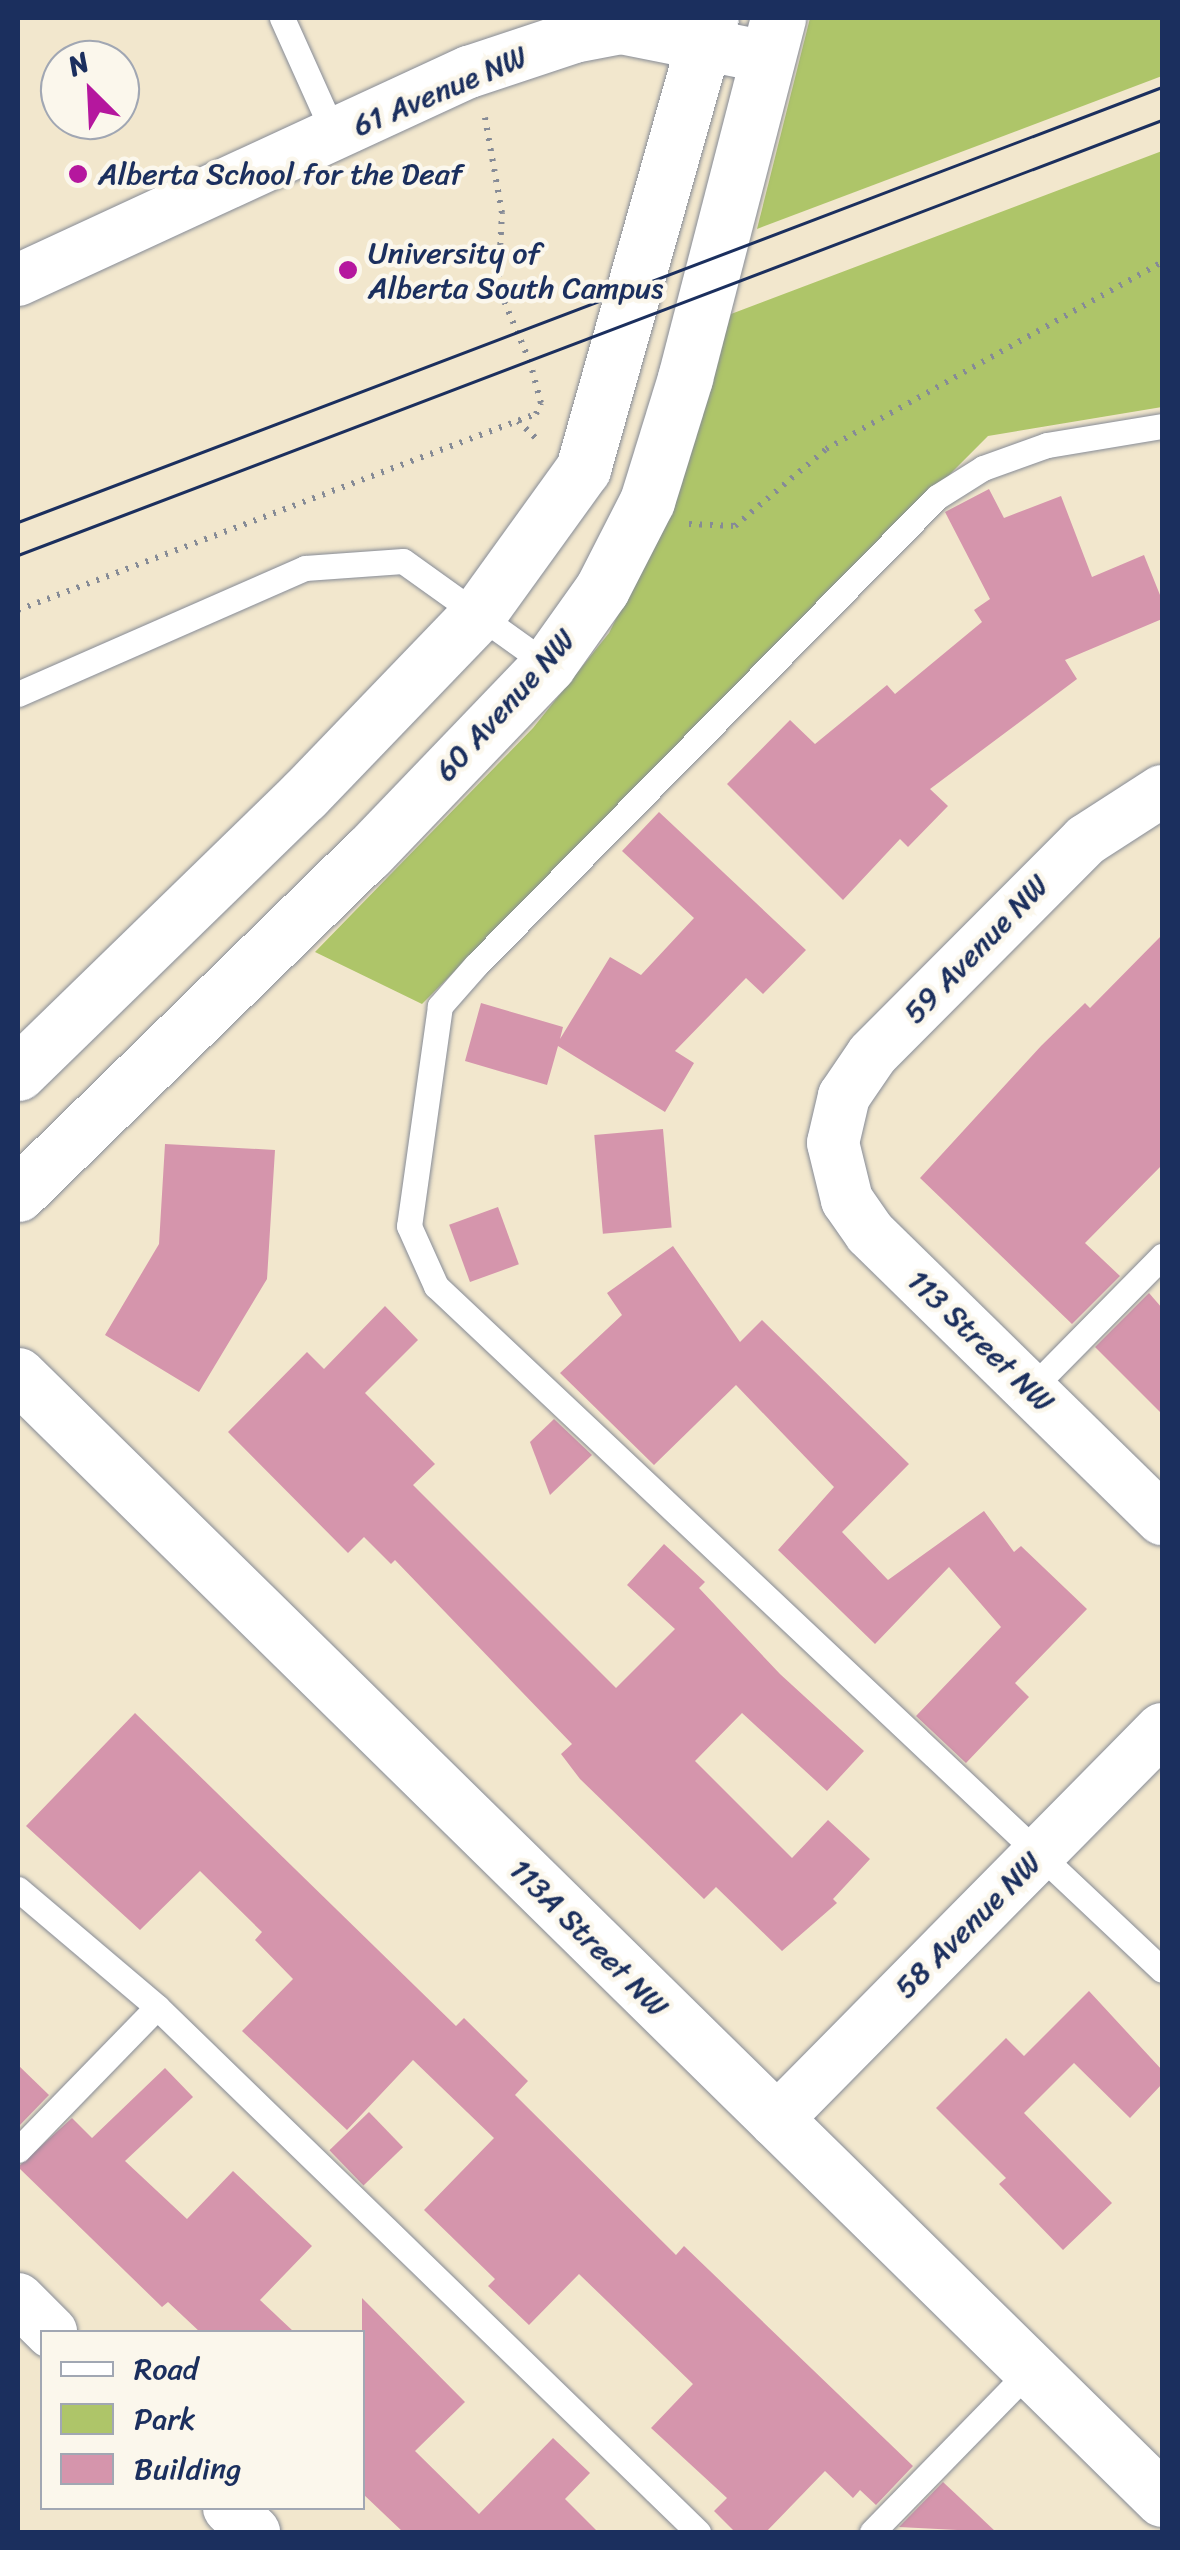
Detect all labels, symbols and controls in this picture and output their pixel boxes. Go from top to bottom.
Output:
text: N [60,38,97,90]
street label: 61 Avenue NW [348,38,532,144]
north arrow [40,40,140,140]
place label: Alberta School for the Deaf [98,156,465,192]
marker: Alberta School for the Deaf [67,163,89,185]
place label: University of Alberta South Campus [368,235,664,306]
marker: University of Alberta South Campus [337,259,359,281]
street label: 60 Avenue NW [427,622,583,788]
street label: 59 Avenue NW [896,867,1056,1031]
street label: 113 Street NW [900,1262,1062,1420]
street label: 58 Avenue NW [887,1844,1049,2006]
street label: 113A Street NW [502,1851,676,2025]
legend [40,2330,365,2510]
text: Road [134,2342,198,2396]
text: Park [134,2392,196,2446]
text: Building [134,2442,241,2496]

